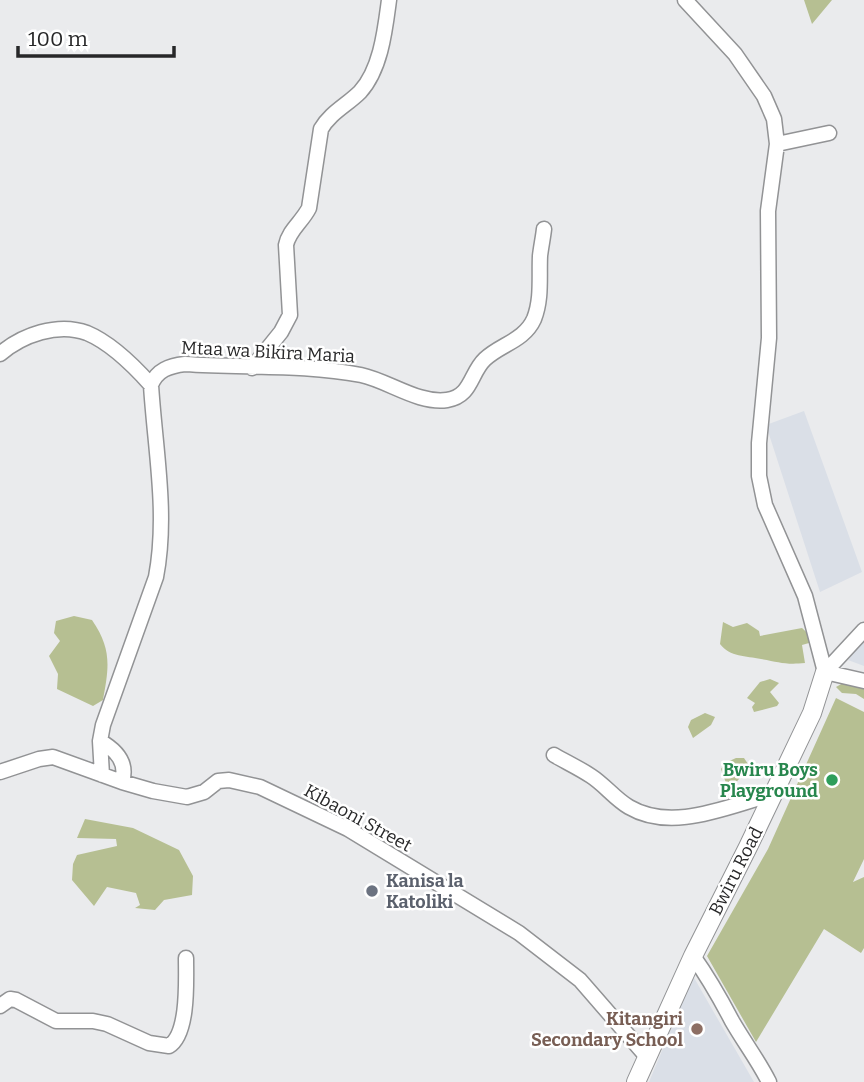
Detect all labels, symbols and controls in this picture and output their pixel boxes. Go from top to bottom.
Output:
scale bar [18,14,173,58]
text: 100 m [28,26,88,52]
street label: Mtaa wa Bikira Maria [180,336,356,368]
place label: Bwiru Boys Playground [720,759,818,802]
marker: Bwiru Boys Playground [824,772,840,788]
street label: Kibaoni Street [300,779,416,857]
street label: Bwiru Road [704,823,768,919]
place label: Kanisa la Katoliki [386,870,464,913]
marker: Kanisa la Katoliki [364,883,380,899]
place label: Kitangiri Secondary School [531,1008,683,1051]
marker: Kitangiri Secondary School [689,1021,705,1037]

